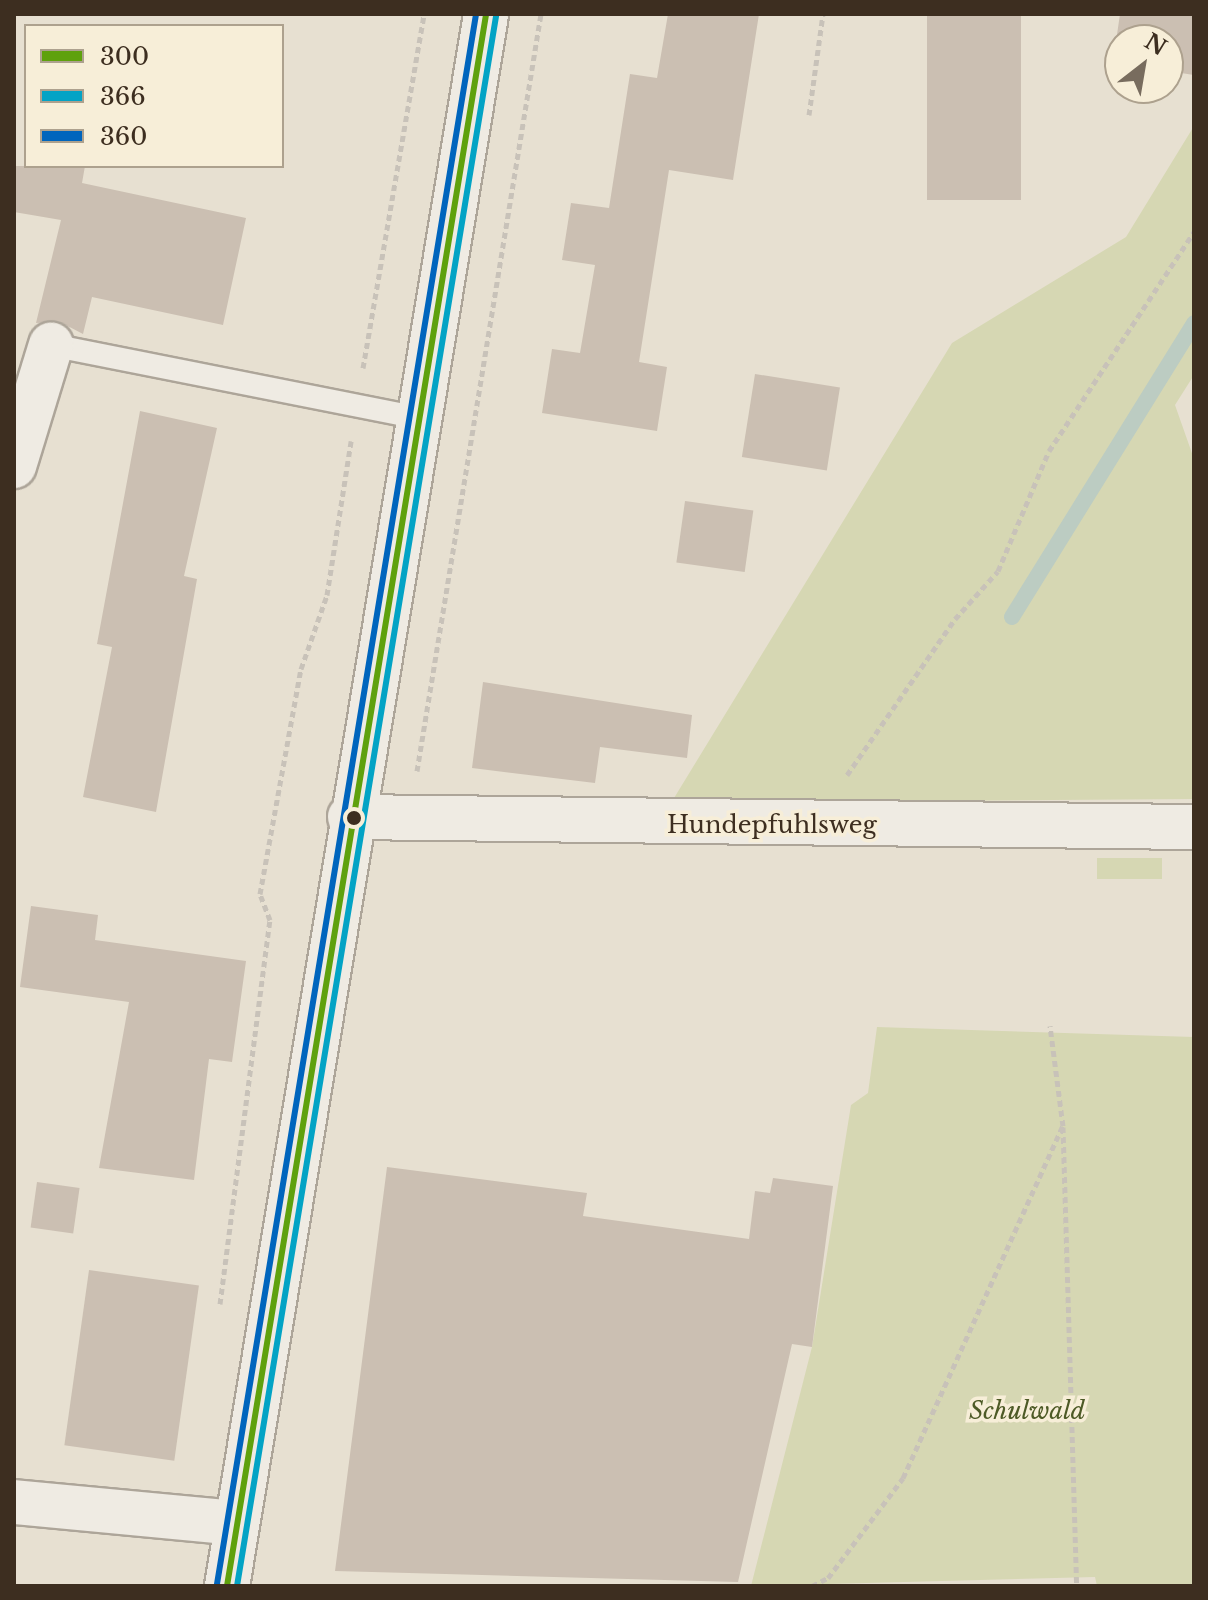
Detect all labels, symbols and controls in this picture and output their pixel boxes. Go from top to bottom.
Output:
legend [24,24,284,168]
north arrow [1104,24,1184,104]
text: N [1140,28,1171,62]
text: 300 [100,42,149,71]
text: 366 [100,82,146,111]
text: 360 [100,122,147,151]
unlabelled marker [346,810,362,826]
street label: Hundepfuhlsweg [667,811,877,839]
park label: Schulwald [969,1397,1085,1425]

